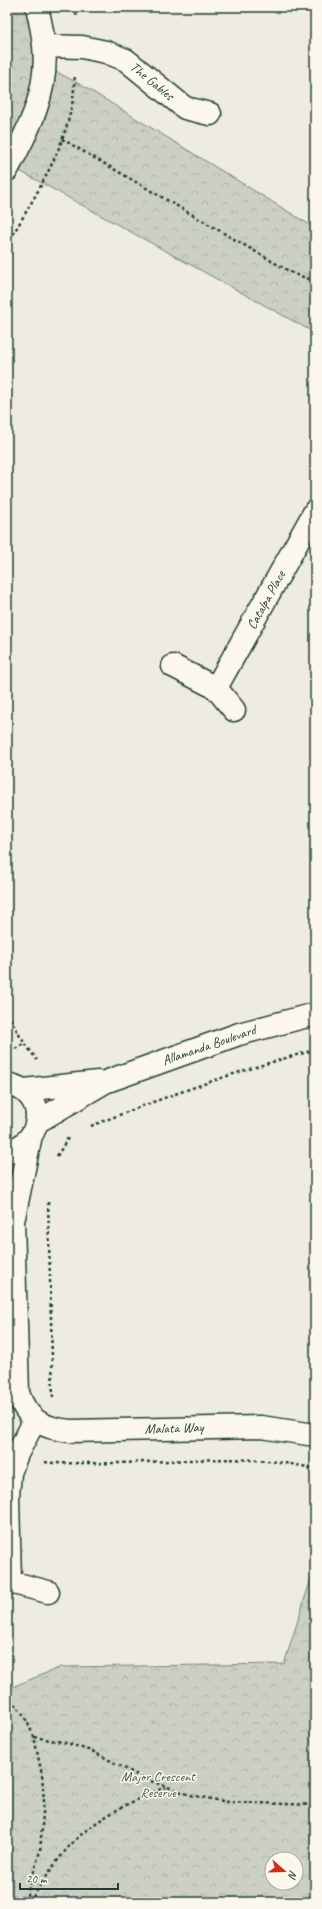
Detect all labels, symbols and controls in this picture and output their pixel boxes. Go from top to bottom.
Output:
street label: The Gables [127,58,178,105]
street label: Catalpa Place [243,566,290,632]
street label: Allamanda Boulevard [160,1020,260,1069]
street label: Malata Way [144,1418,205,1438]
park label: Major Crescent Reserve [121,1768,196,1801]
north arrow [264,1851,304,1891]
scale bar [20,1865,118,1891]
text: N [285,1869,301,1882]
text: 20 m [26,1871,48,1887]

